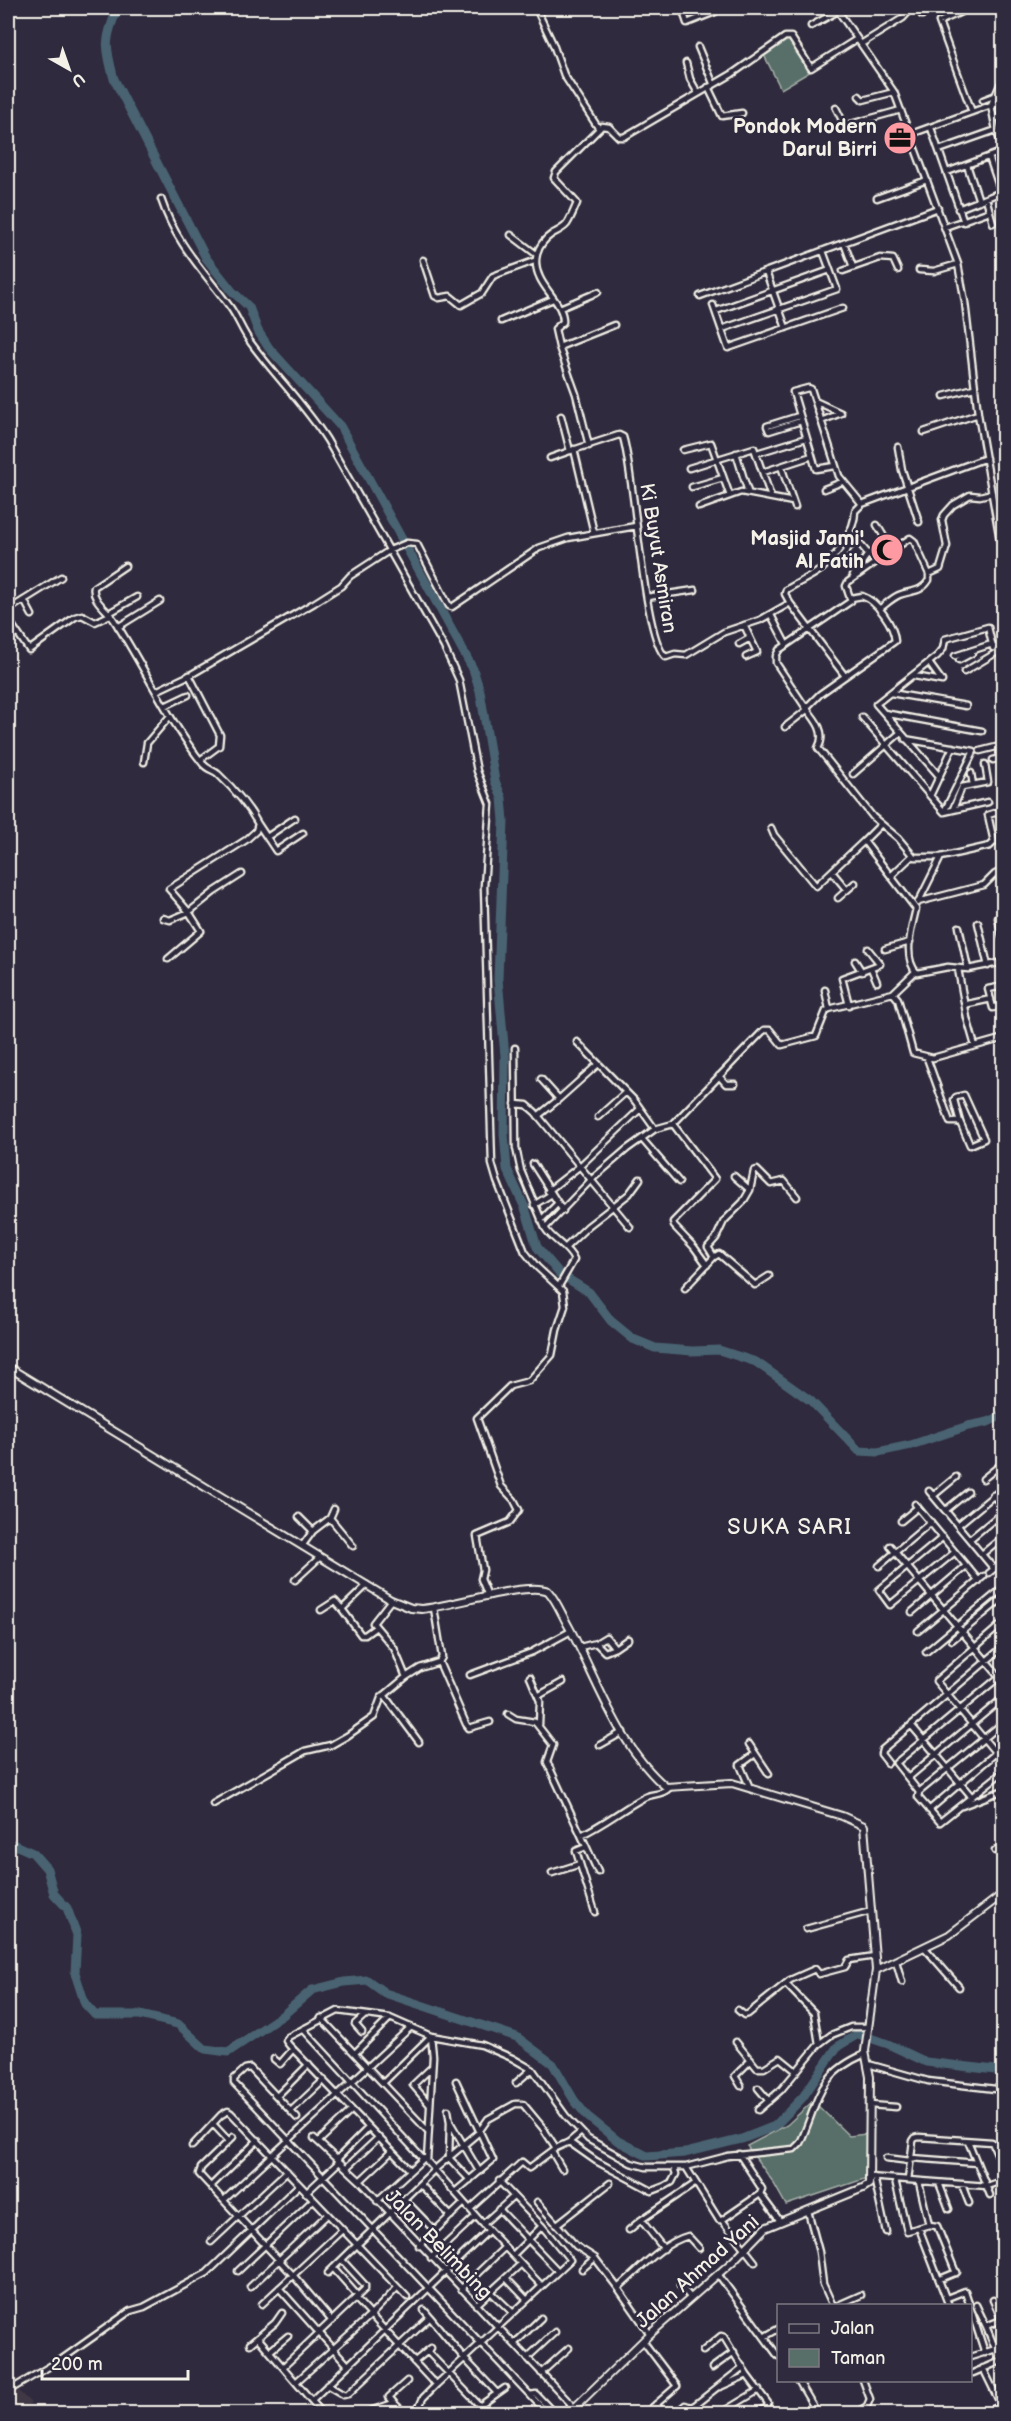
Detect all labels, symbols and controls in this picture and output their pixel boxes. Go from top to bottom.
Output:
north arrow [39,39,99,99]
text: U [67,68,88,90]
place label: Pondok Modern Darul Birri [733,115,877,162]
office icon: Pondok Modern Darul Birri [882,120,918,156]
street label: Ki Buyut Asmiran [634,481,682,635]
place label: Masjid Jami' Al Fatih [750,527,864,574]
mosque icon: Masjid Jami' Al Fatih [869,532,905,568]
district label: SUKA SARI [727,1514,853,1541]
street label: Jalan Belimbing [380,2185,497,2305]
street label: Jalan Ahmad Yani [631,2210,764,2333]
legend [777,2304,972,2382]
text: Jalan [831,2318,874,2339]
scale bar [42,2343,188,2381]
text: Taman [831,2348,885,2369]
text: 200 m [51,2354,103,2375]

